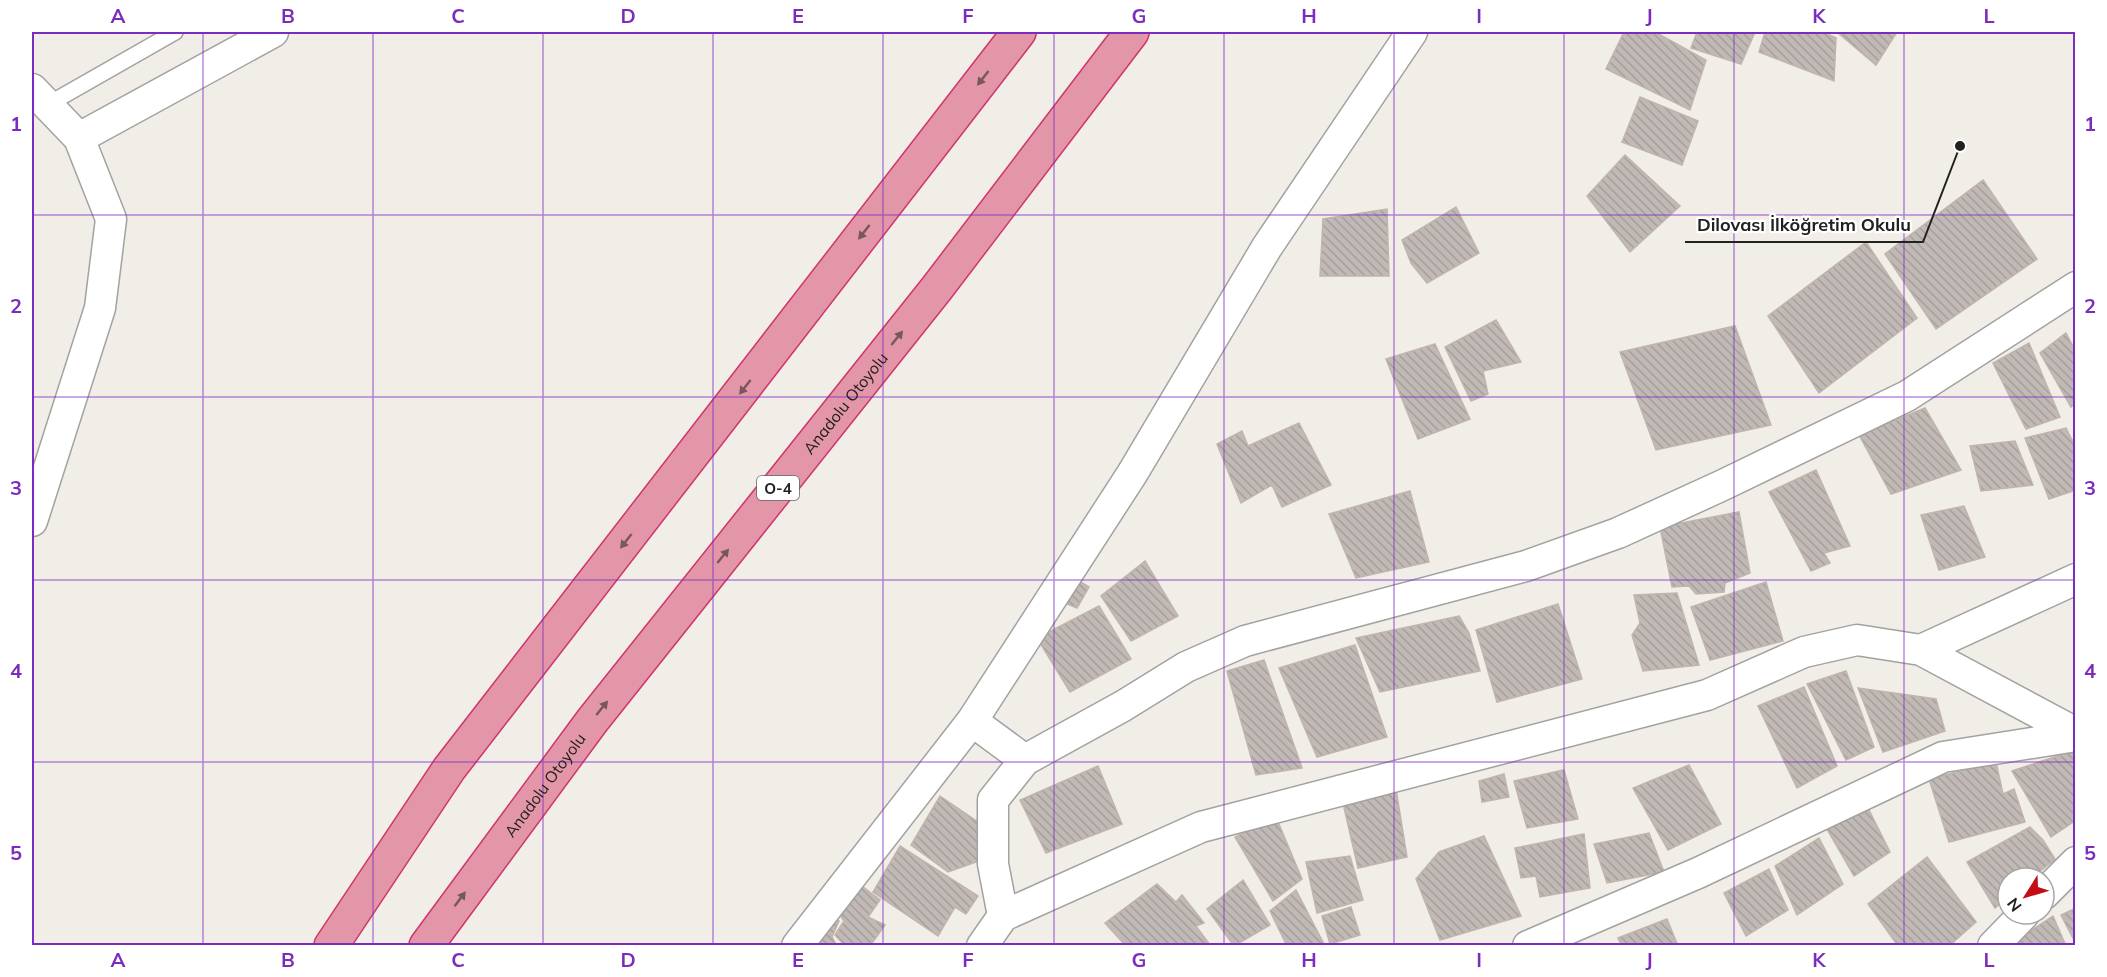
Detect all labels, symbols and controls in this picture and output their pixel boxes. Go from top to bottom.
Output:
text: A [111,3,126,28]
text: B [281,3,295,28]
text: C [451,3,465,28]
text: D [620,3,636,28]
text: E [792,3,804,28]
text: F [962,3,974,28]
text: G [1132,3,1146,28]
text: H [1301,3,1317,28]
text: I [1476,3,1482,28]
text: J [1645,3,1653,28]
text: K [1812,3,1826,28]
text: L [1983,3,1995,28]
one-way arrow [977,70,990,86]
text: 1 [10,111,22,136]
text: 1 [2084,111,2096,136]
callout: Dilovası İlköğretim Okulu [1685,206,1923,242]
text: Dilovası İlköğretim Okulu [1697,213,1911,236]
one-way arrow [858,224,870,240]
text: 2 [10,293,22,318]
text: 2 [2084,293,2096,318]
one-way arrow [891,330,904,346]
street label: Anadolu Otoyolu [799,348,892,458]
one-way arrow [739,378,751,394]
text: 3 [10,475,22,500]
text: 3 [2084,475,2096,500]
road number: O-4 [757,476,799,500]
one-way arrow [619,533,632,549]
one-way arrow [717,548,730,564]
text: 4 [10,658,22,683]
text: 4 [2084,658,2096,683]
one-way arrow [595,701,607,716]
street label: Anadolu Otoyolu [500,729,590,841]
text: 5 [10,840,22,865]
text: 5 [2084,840,2096,865]
north arrow [1996,866,2056,926]
one-way arrow [454,891,466,906]
text: N [2002,894,2026,916]
text: A [111,947,126,972]
text: B [281,947,295,972]
text: C [451,947,465,972]
text: D [620,947,636,972]
text: E [792,947,804,972]
text: F [962,947,974,972]
text: G [1132,947,1146,972]
text: H [1301,947,1317,972]
text: I [1476,947,1482,972]
text: J [1645,947,1653,972]
text: K [1812,947,1826,972]
text: L [1983,947,1995,972]

